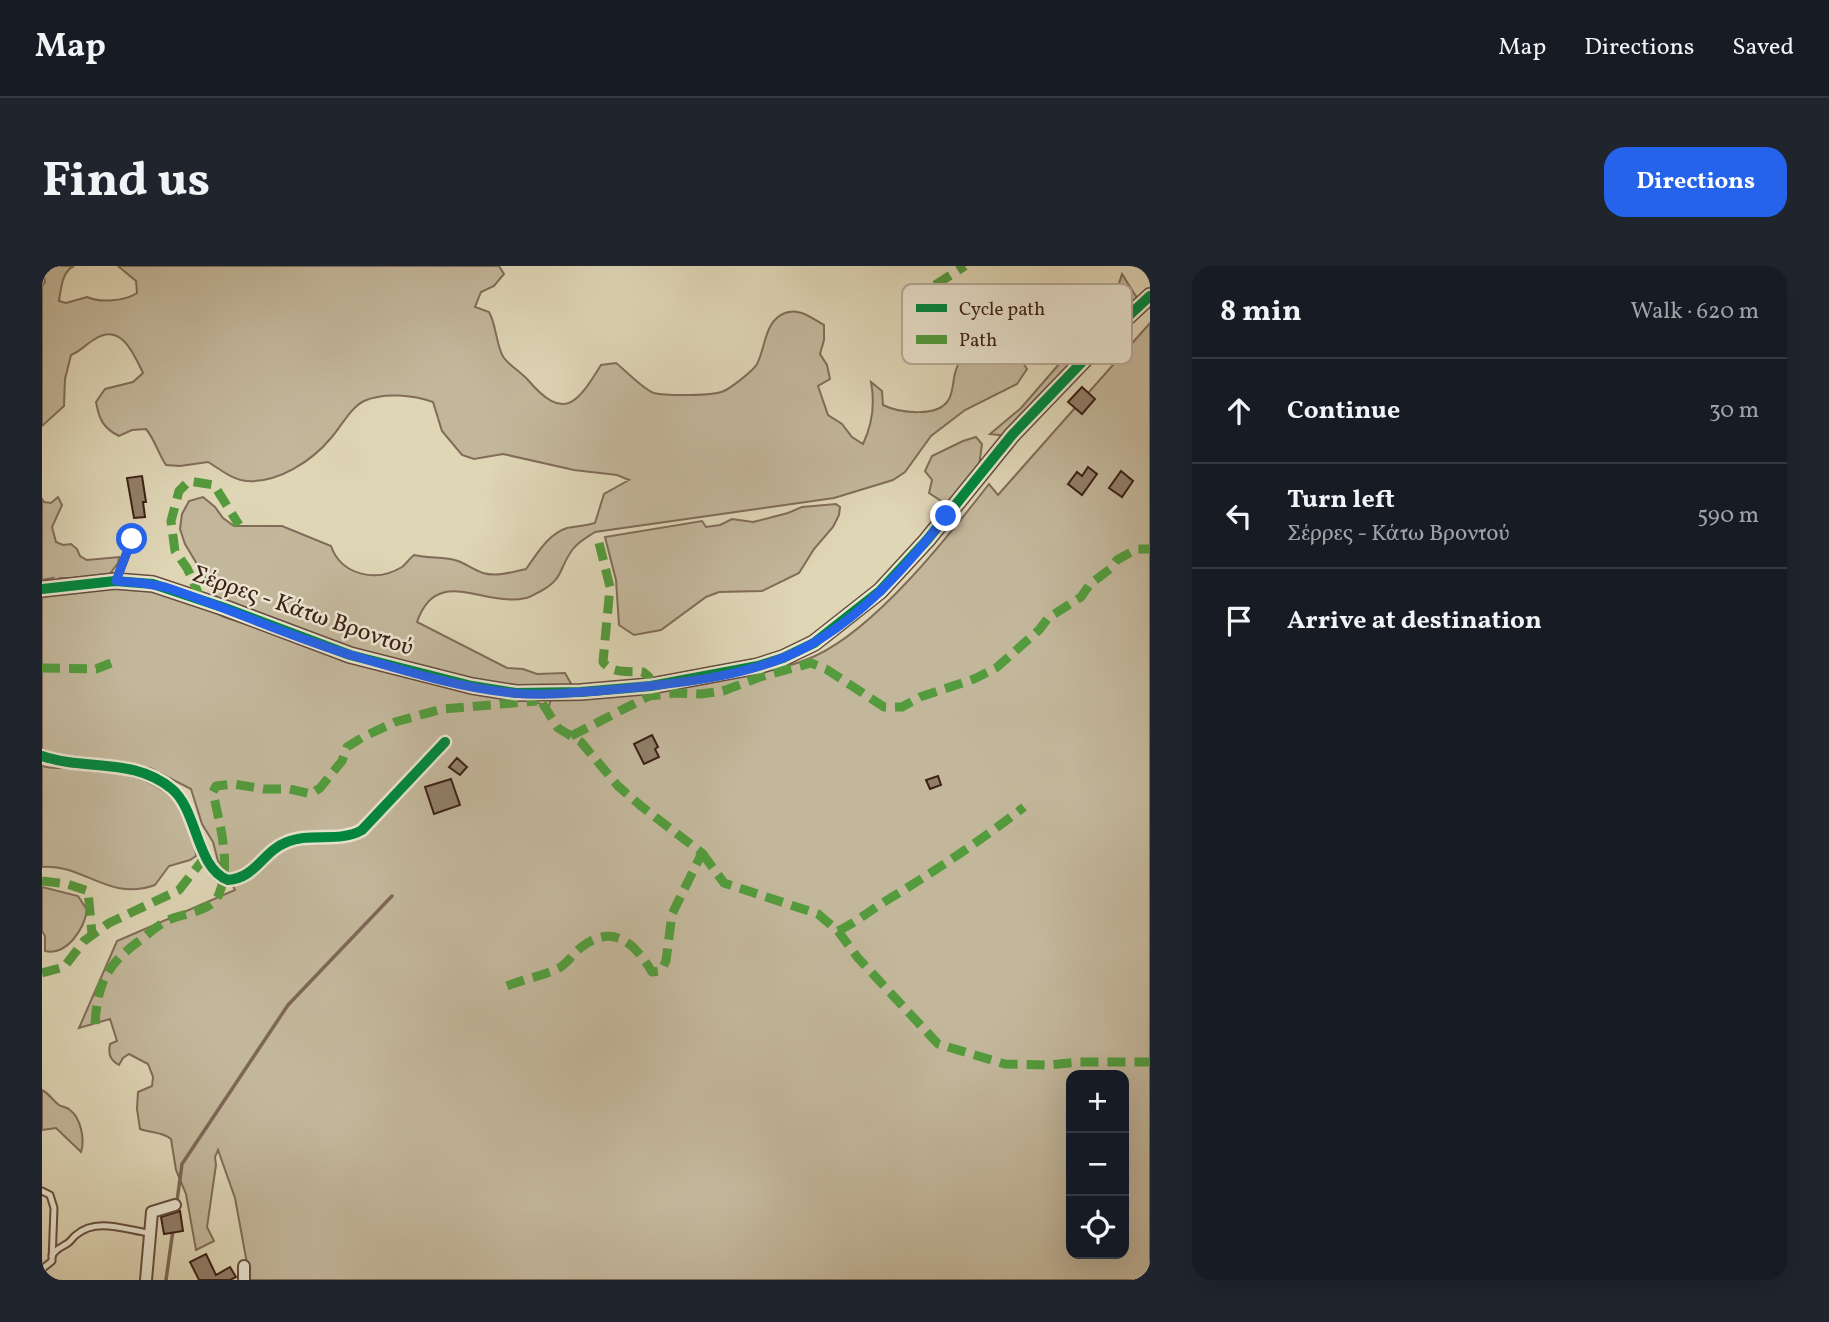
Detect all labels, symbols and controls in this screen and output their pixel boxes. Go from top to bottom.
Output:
text: Map [35,25,106,71]
text: Map [1498,31,1546,65]
text: Directions [1584,31,1694,65]
text: Saved [1732,31,1794,65]
button: Directions [1604,147,1787,217]
text: Find us [42,148,210,217]
legend [902,284,1132,364]
text: 8 min [1220,291,1302,333]
text: Walk · 620 m [1630,296,1759,328]
text: Cycle path [959,297,1045,323]
text: Path [959,328,997,354]
icon: ahead [1220,392,1258,430]
text: Continue [1287,393,1400,429]
text: 30 m [1709,395,1759,427]
text: Turn left [1287,482,1395,518]
icon: left [1220,497,1258,535]
route end [930,500,961,531]
text: 590 m [1697,500,1759,532]
text: Σέρρες - Κάτω Βροντού [1287,518,1510,550]
route start [116,523,147,554]
street label: Σέρρες - Κάτω Βροντού [187,558,418,666]
icon: arrive [1220,602,1258,640]
text: Arrive at destination [1287,603,1542,639]
map controls [1066,1070,1129,1259]
button: + [1066,1070,1129,1133]
button: − [1066,1133,1129,1196]
button: locate [1066,1196,1129,1259]

